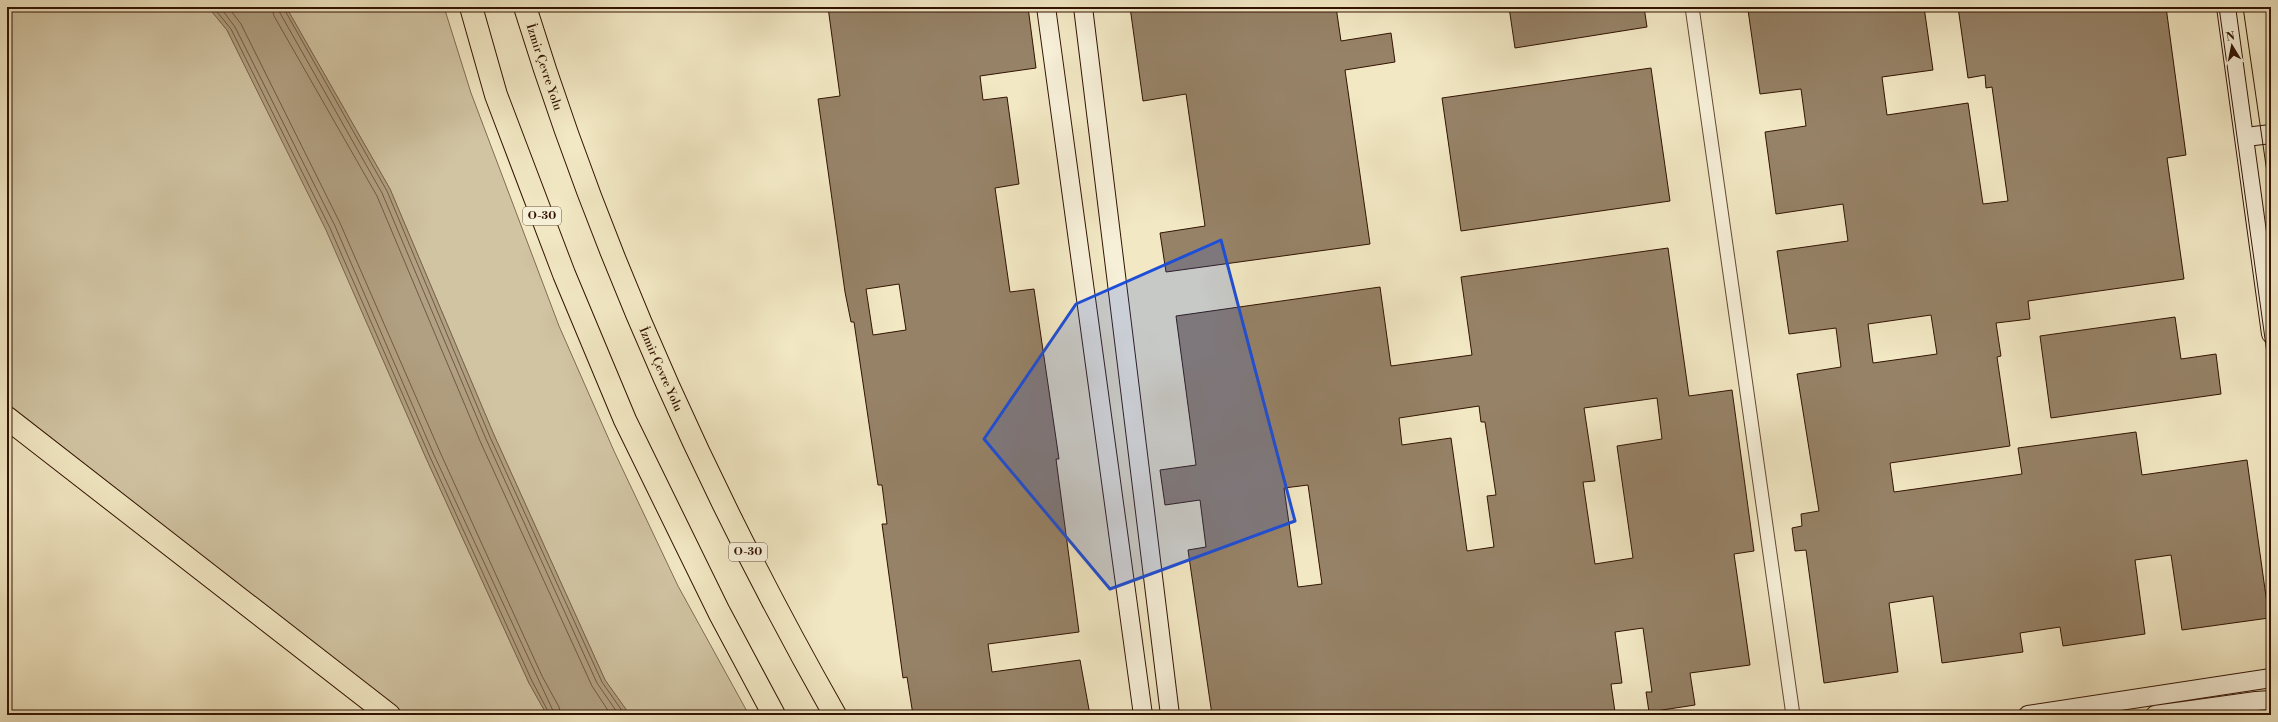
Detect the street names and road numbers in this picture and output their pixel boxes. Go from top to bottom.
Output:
street label: İzmir Çevre Yolu [523,21,566,112]
road number: O-30 [523,207,561,225]
street label: İzmir Çevre Yolu [636,324,686,414]
road number: O-30 [729,543,767,561]

